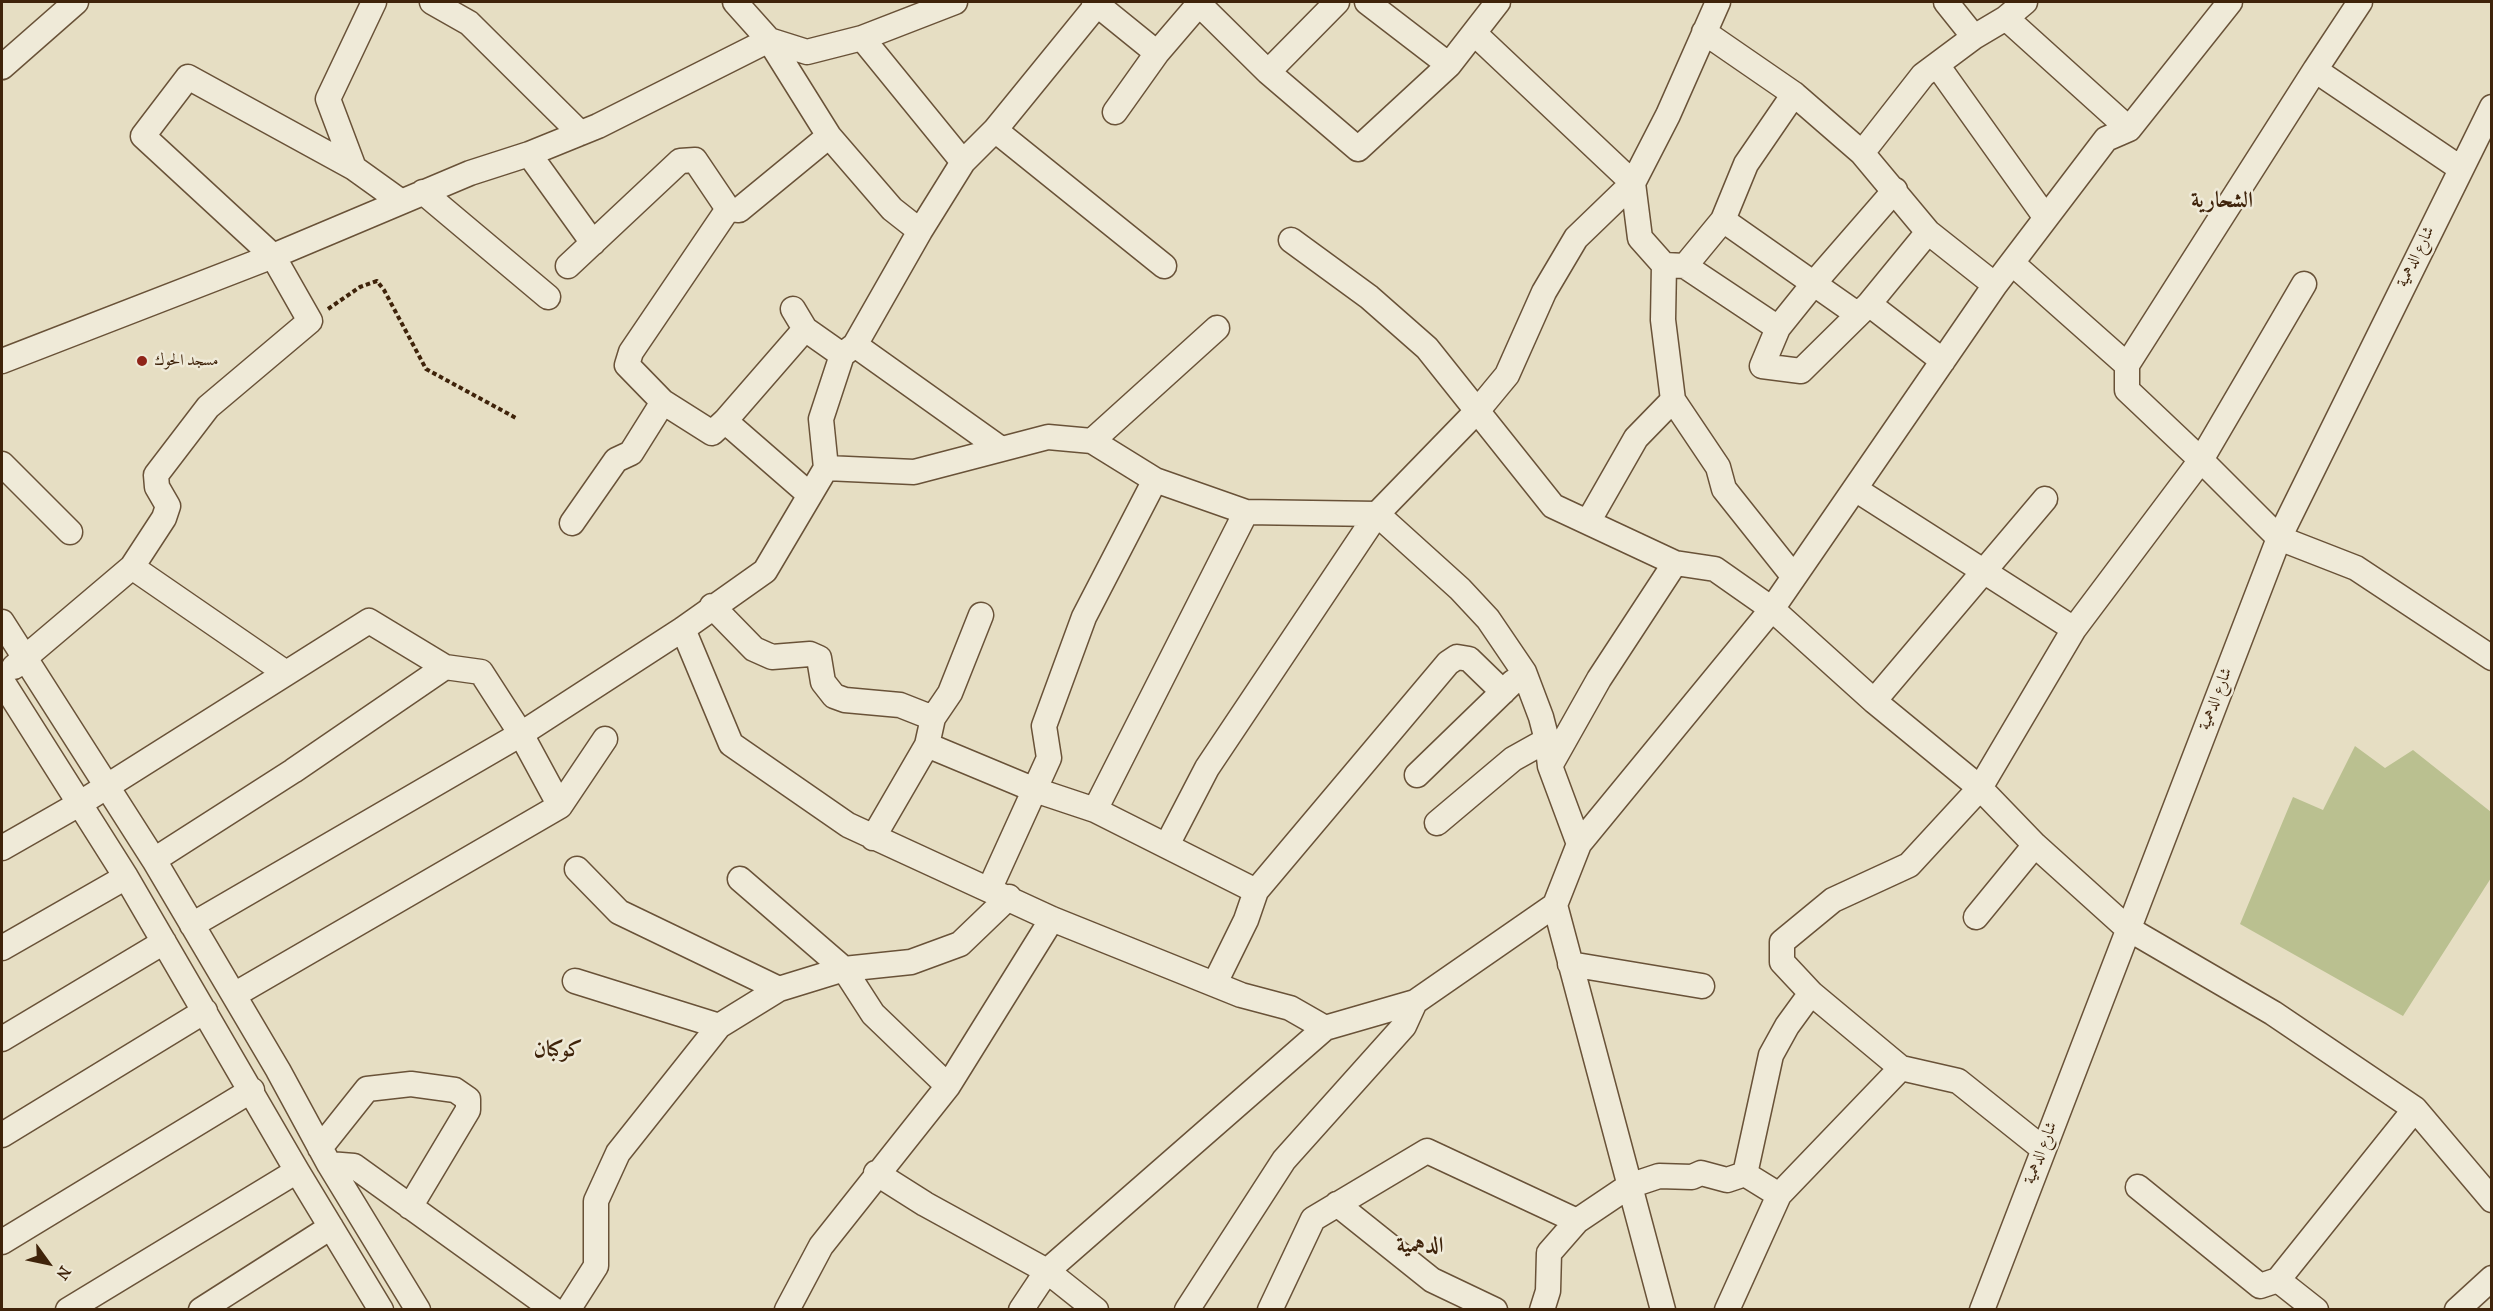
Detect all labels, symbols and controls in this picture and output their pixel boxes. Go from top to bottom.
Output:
district label: الشحارية [2191,189,2253,215]
street label: شارع الدهمية [2393,223,2439,291]
place label: مسجد الحوك [154,351,218,371]
marker: مسجد الحوك [135,354,149,368]
street label: شارع الدهمية [2195,665,2237,733]
district label: كوكبان [534,1038,582,1064]
street label: شارع الدهمية [2020,1119,2062,1187]
north arrow [18,1233,78,1293]
district label: الدهمية [1397,1234,1443,1260]
text: N [52,1263,75,1283]

